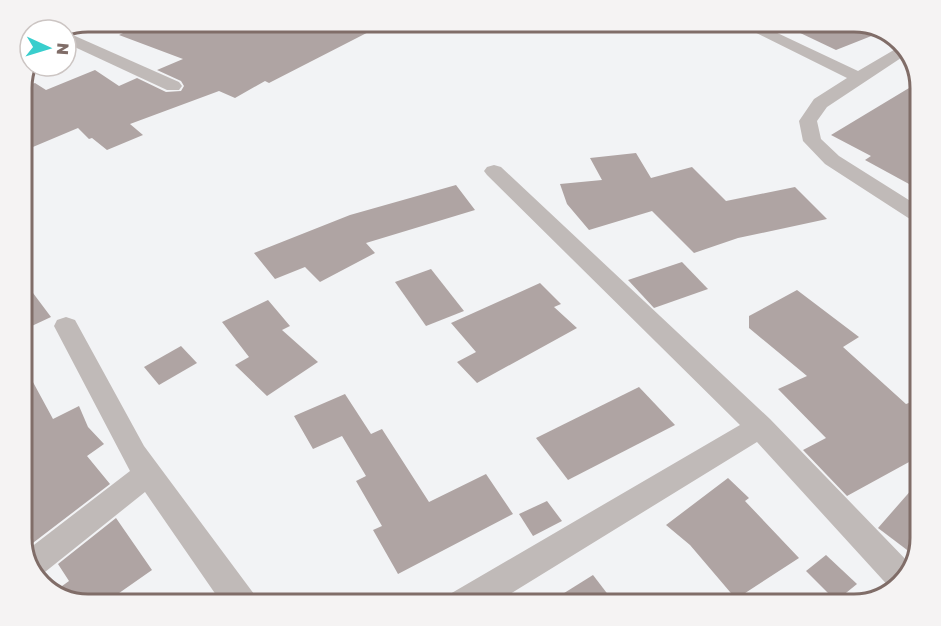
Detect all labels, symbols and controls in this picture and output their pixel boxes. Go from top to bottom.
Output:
north arrow [18,18,78,78]
text: N [53,42,73,56]

